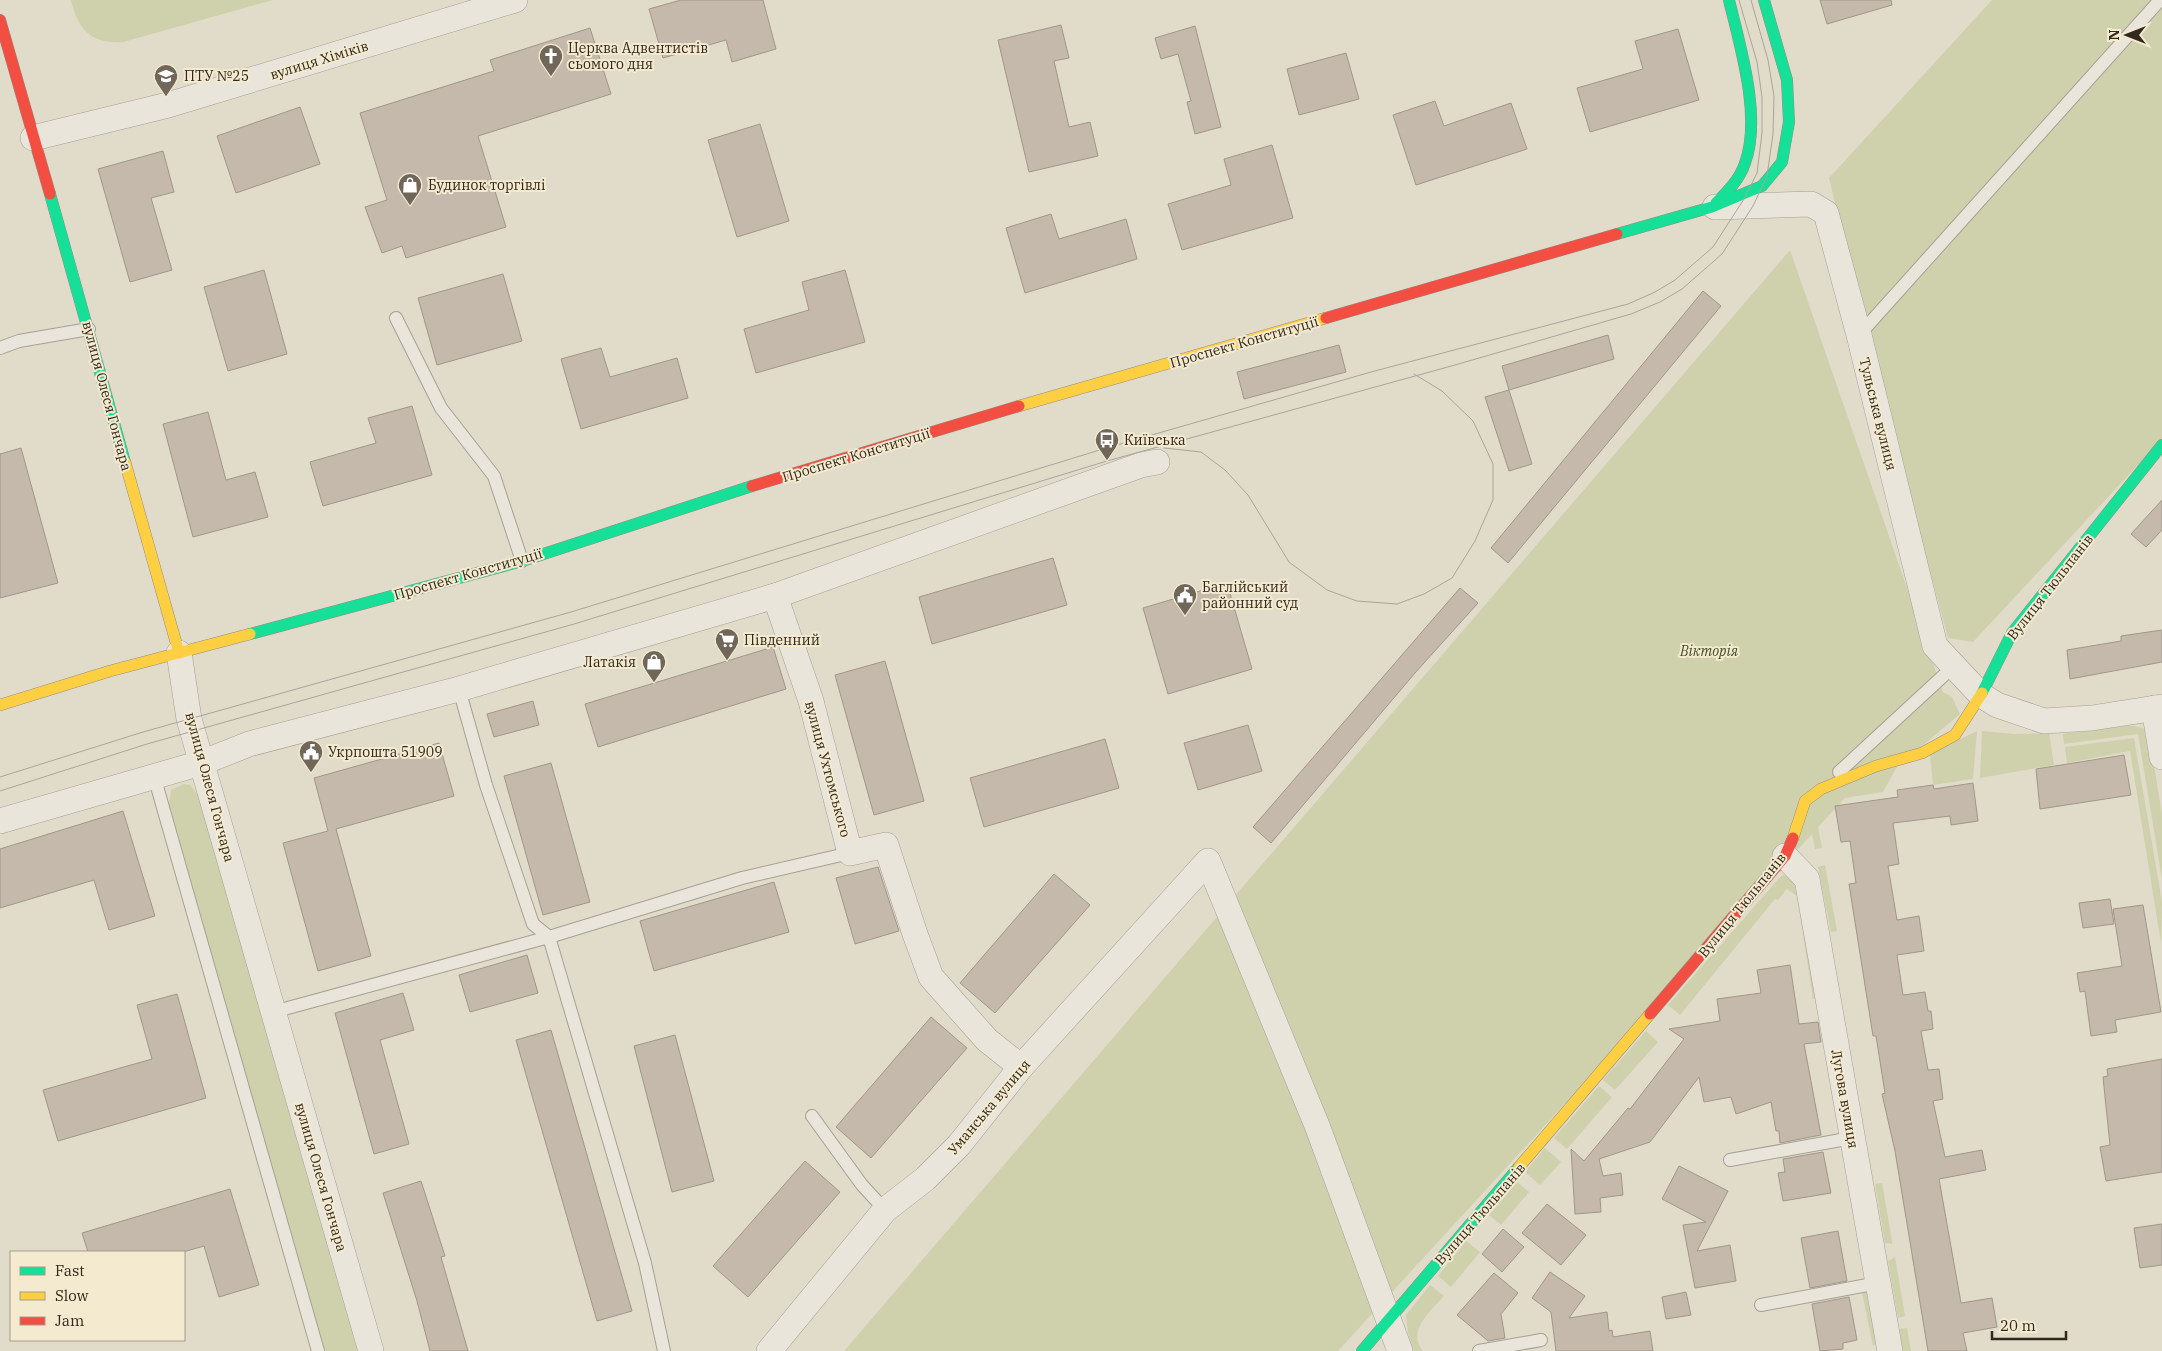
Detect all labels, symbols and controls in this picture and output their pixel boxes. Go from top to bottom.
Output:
north arrow [2102,10,2152,60]
text: N [2105,29,2123,41]
street label: вулиця Хіміків [268,36,371,84]
place label: Церква Адвентистів сьомого дня [568,39,708,73]
church icon: Церква Адвентистів сьомого дня [538,43,564,77]
school or university icon: ПТУ №25 [153,63,179,97]
place label: ПТУ №25 [184,67,249,85]
shop icon: Будинок торгівлі [397,172,423,206]
place label: Будинок торгівлі [428,176,545,194]
street label: Проспект Конституції [1168,312,1321,372]
street label: вулиця Олеся Гончара [78,319,136,473]
street label: Тульська вулиця [1855,356,1901,472]
street label: Проспект Конституції [780,424,933,486]
bus stop icon: Київська [1094,427,1120,461]
place label: Київська [1124,431,1186,449]
street label: Вулиця Тюльпанів [2003,530,2097,644]
street label: Проспект Конституції [392,544,545,604]
place label: Баглійський районний суд [1202,578,1299,612]
public building icon: Баглійський районний суд [1172,582,1198,616]
supermarket icon: Південний [714,627,740,661]
place label: Південний [744,631,820,649]
park label: Вікторія [1679,642,1739,660]
shop icon: Латакія [641,649,667,683]
place label: Латакія [583,653,636,671]
street label: вулиця Ухтомського [801,699,855,839]
street label: вулиця Олеся Гончара [181,710,239,864]
public building icon: Укрпошта 51909 [298,739,324,773]
place label: Укрпошта 51909 [328,743,443,761]
street label: Вулиця Тюльпанів [1694,849,1790,961]
street label: Лугова вулиця [1827,1048,1863,1150]
street label: Уманська вулиця [944,1056,1034,1158]
street label: вулиця Олеся Гончара [291,1100,351,1254]
street label: Вулиця Тюльпанів [1431,1159,1529,1269]
legend [10,1251,185,1341]
text: Fast [55,1261,85,1280]
text: Slow [55,1286,89,1305]
scale bar [1992,1308,2066,1340]
text: Jam [55,1311,84,1330]
text: 20 m [2000,1316,2036,1335]

